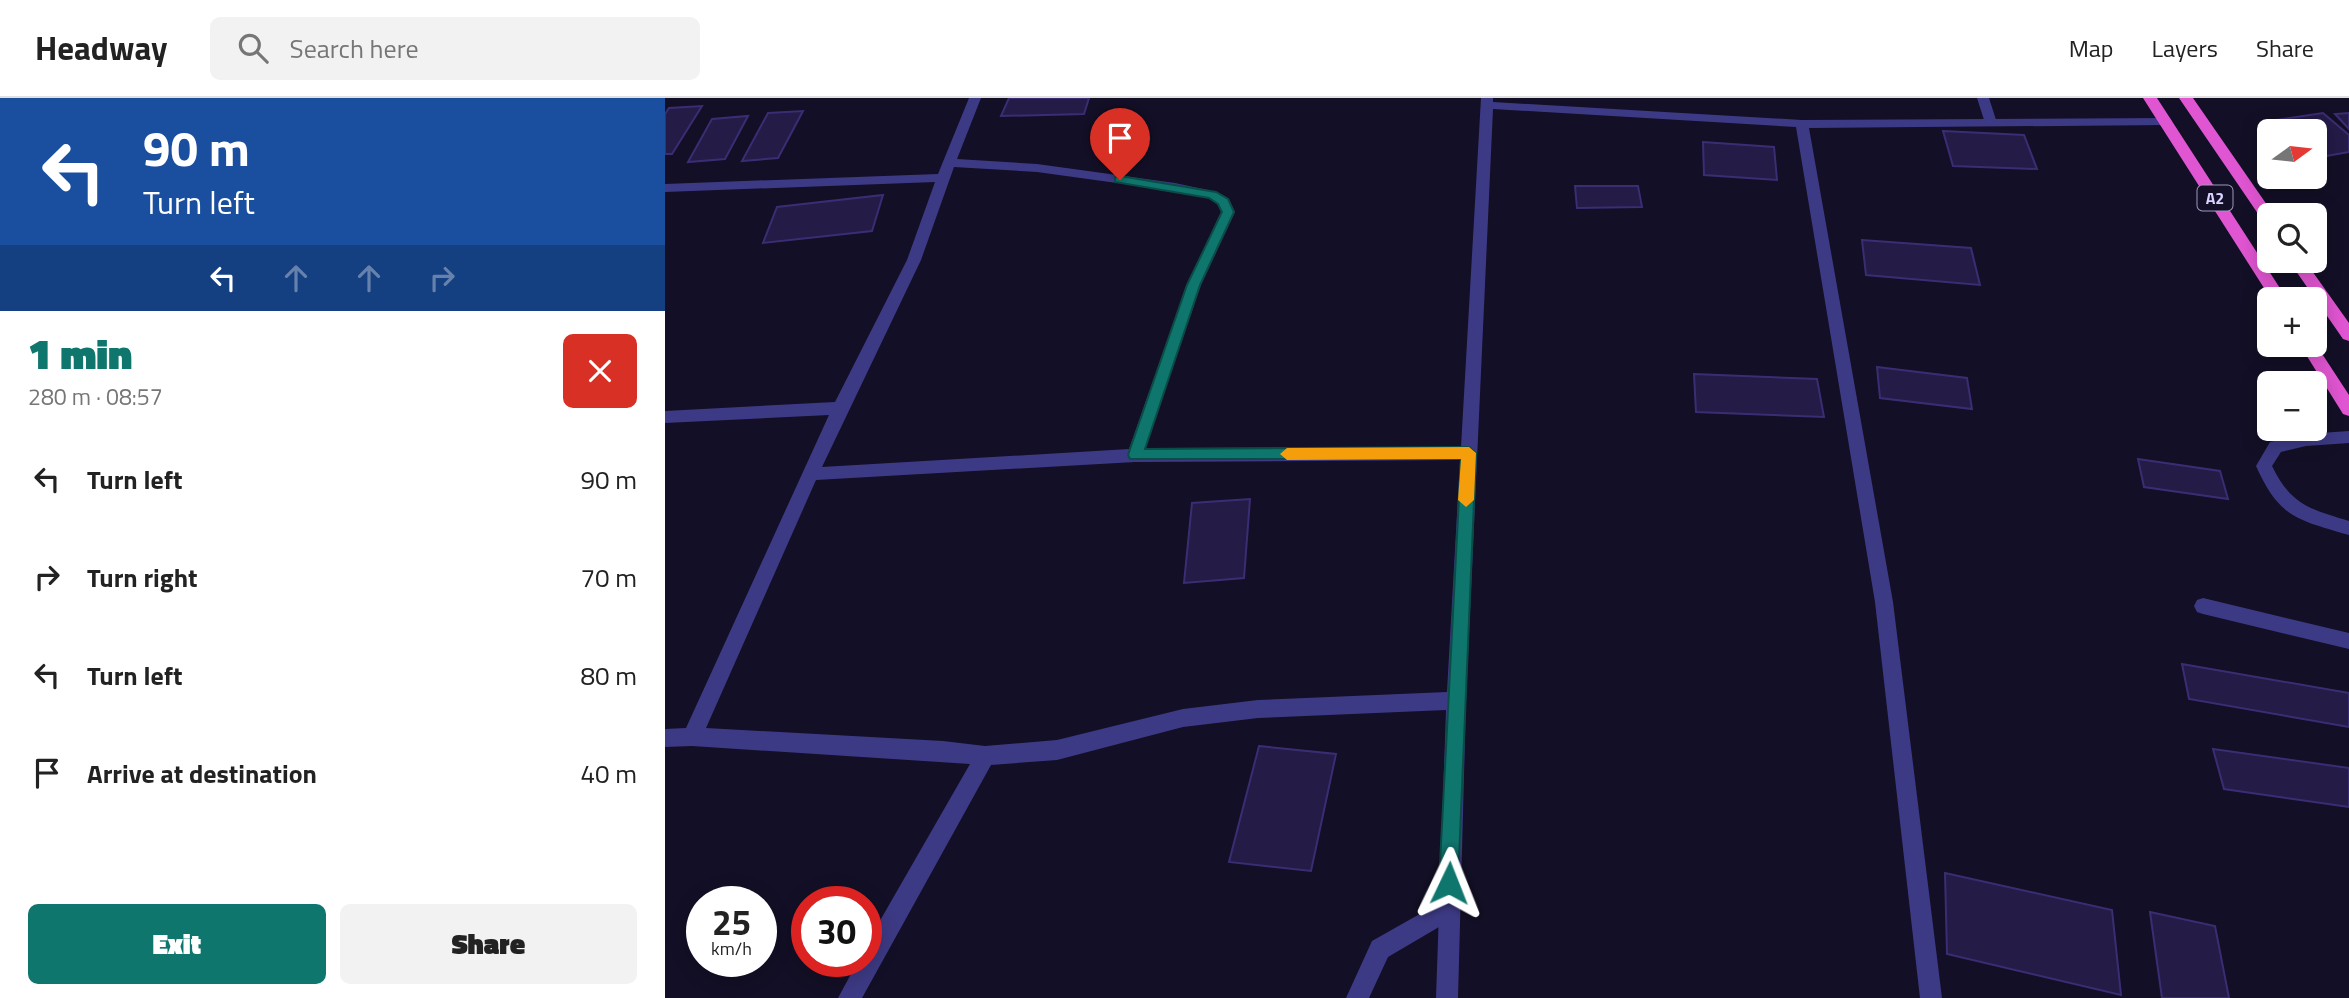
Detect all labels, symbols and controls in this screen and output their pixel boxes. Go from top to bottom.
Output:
search box [210,17,700,80]
text: Headway [35,23,168,73]
icon: search [234,29,272,67]
text: Search here [290,29,419,68]
text: Map [2069,30,2114,66]
text: Layers [2152,30,2218,66]
text: Share [2256,30,2314,66]
pin [1090,108,1150,180]
text: 90 m [143,110,250,185]
icon: arrive [1101,119,1139,157]
north arrow [2257,119,2327,189]
map controls [2257,119,2327,441]
icon: left [28,126,119,217]
text: Turn left [143,178,255,226]
road number: A2 [2197,186,2233,211]
button: search [2257,203,2327,273]
icon: left [204,259,242,297]
icon: ahead [277,259,315,297]
icon: ahead [350,259,388,297]
icon: right [423,259,461,297]
button: + [2257,287,2327,357]
text: 1 min [28,321,132,385]
button: close [563,334,637,408]
button: − [2257,371,2327,441]
text: 280 m · 08:57 [28,379,163,414]
icon: left [28,460,66,498]
text: Turn left [87,460,182,499]
text: 90 m [580,460,637,499]
icon: right [28,558,66,596]
text: Turn right [87,558,198,597]
text: 70 m [580,558,637,597]
icon: left [28,656,66,694]
text: Turn left [87,656,182,695]
text: 80 m [580,656,637,695]
icon: arrive [28,754,66,792]
text: Arrive at destination [87,754,317,793]
text: 40 m [580,754,637,793]
position arrow [1412,846,1486,920]
speed limit sign: 30 [791,886,882,977]
text: 25 [712,895,751,949]
button: Exit [28,904,326,984]
button: Share [340,904,637,984]
text: km/h [711,935,752,962]

